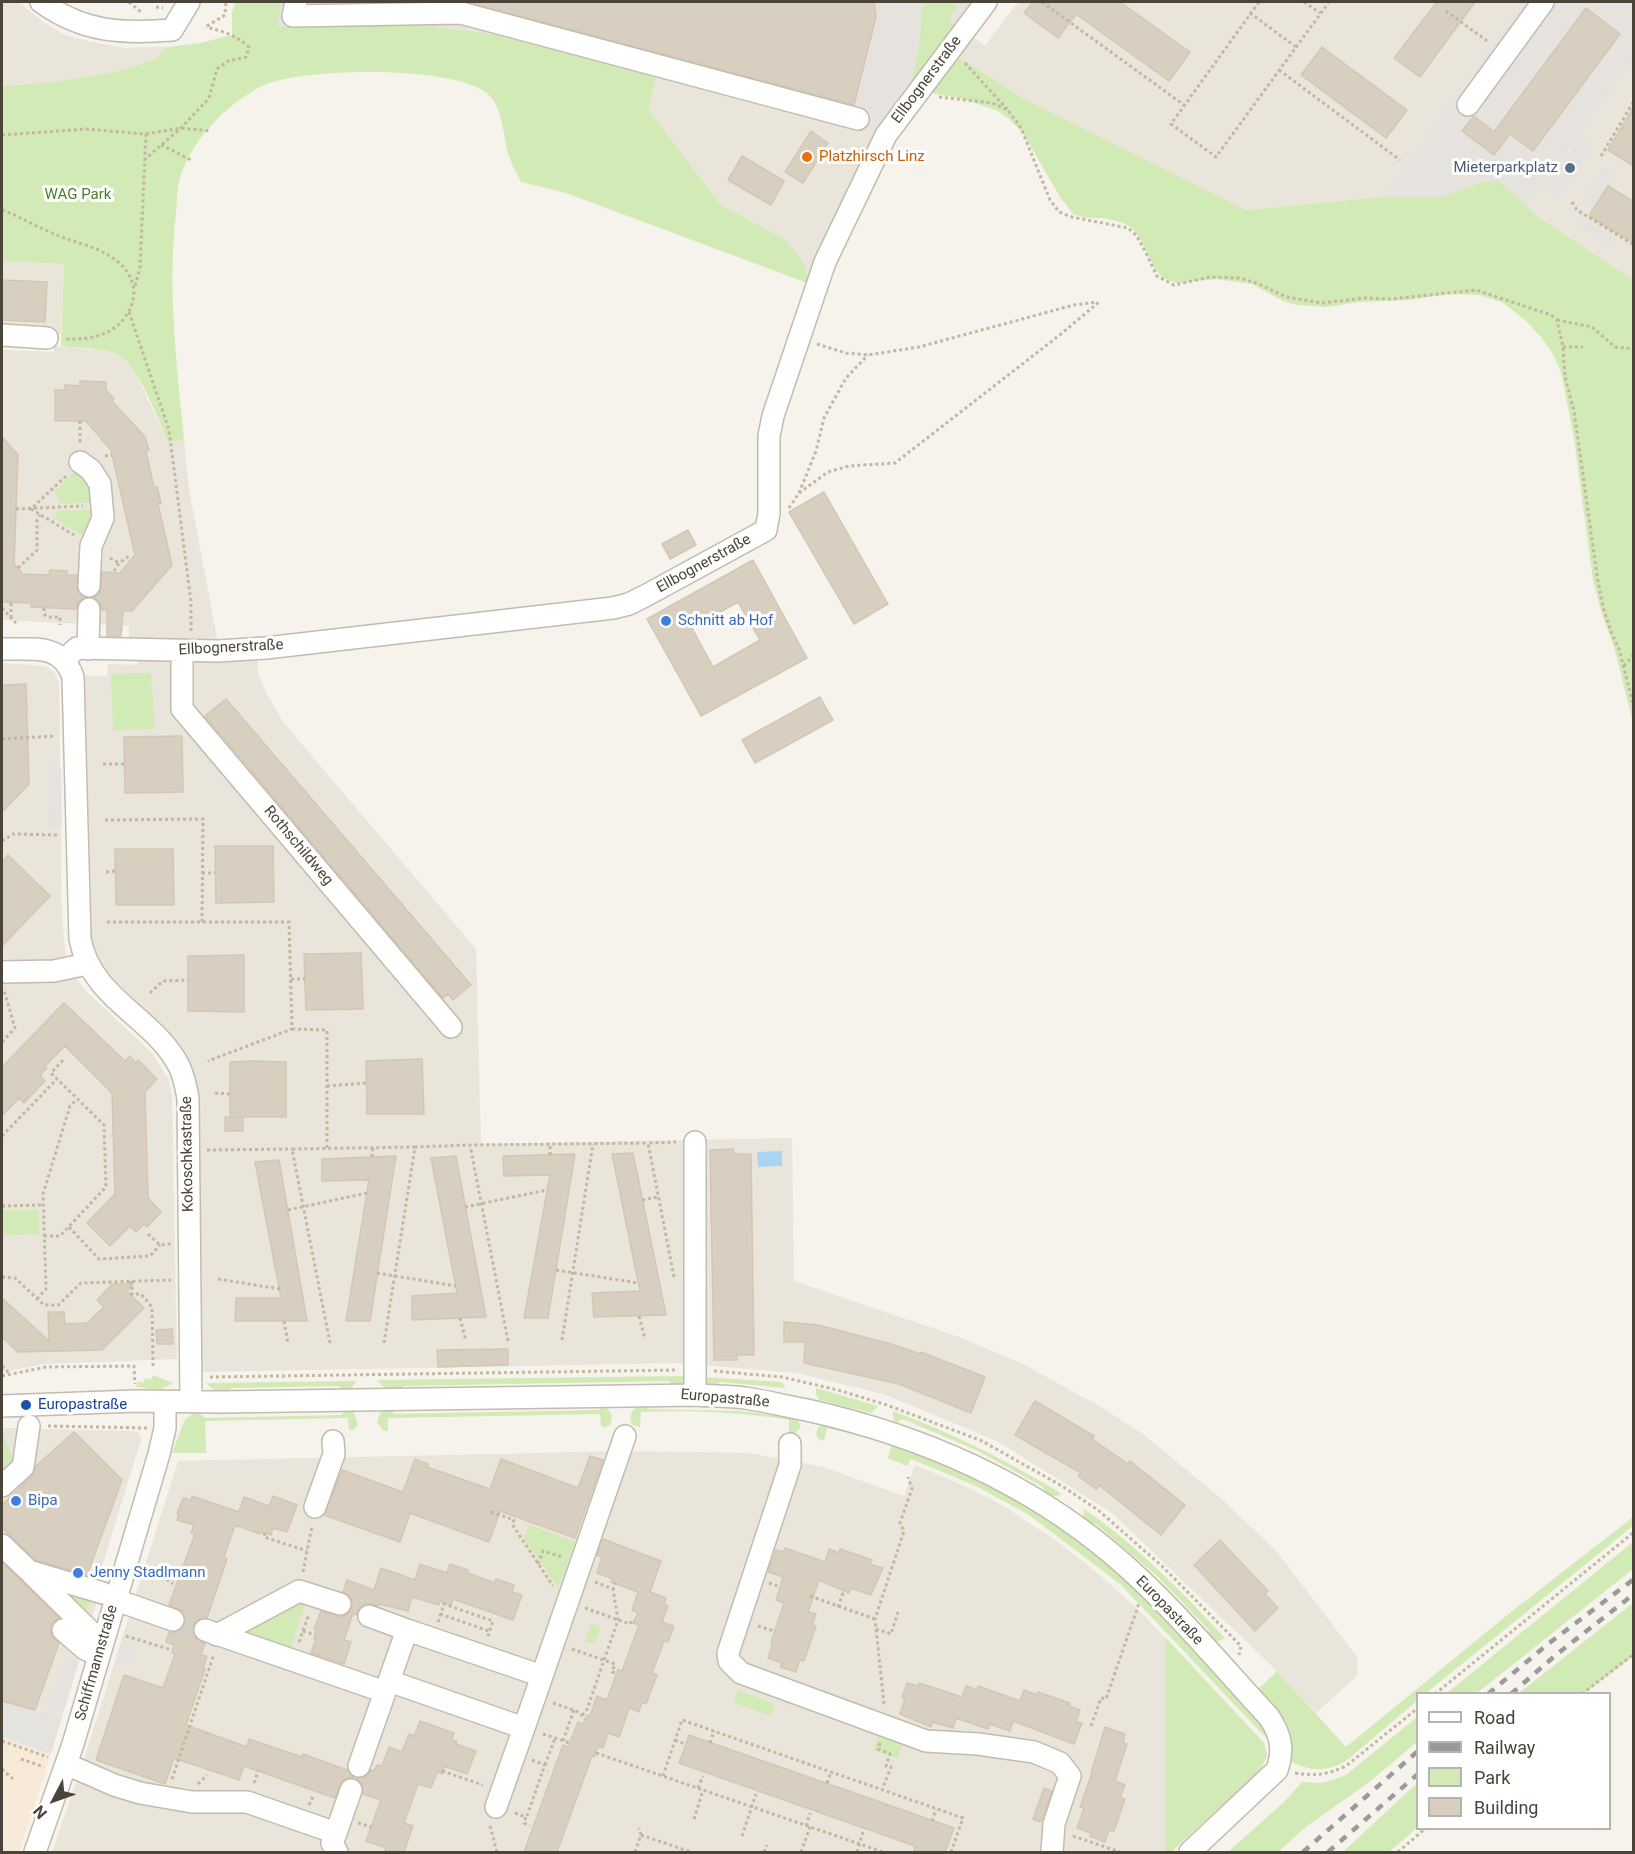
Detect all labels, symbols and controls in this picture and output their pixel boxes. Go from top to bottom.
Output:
street label: Ellbognerstraße [888,33,966,127]
place label: Platzhirsch Linz [819,148,925,166]
marker: Platzhirsch Linz [800,150,814,164]
place label: Mieterparkplatz [1454,159,1558,177]
marker: Mieterparkplatz [1563,161,1577,175]
park label: WAG Park [45,186,111,204]
street label: Ellbognerstraße [654,531,754,597]
place label: Schnitt ab Hof [678,612,773,630]
marker: Schnitt ab Hof [659,614,673,628]
street label: Ellbognerstraße [178,636,284,660]
street label: Rothschildweg [260,803,336,889]
street label: Kokoschkastraße [178,1096,198,1212]
street label: Europastraße [680,1386,770,1412]
place label: Europastraße [38,1396,127,1414]
marker: Europastraße [19,1398,33,1412]
place label: Bipa [28,1492,58,1510]
marker: Bipa [9,1494,23,1508]
place label: Jenny Stadlmann [90,1564,206,1582]
marker: Jenny Stadlmann [71,1566,85,1580]
street label: Europastraße [1132,1573,1206,1649]
street label: Schiffmannstraße [72,1603,122,1723]
legend [1416,1692,1611,1830]
text: Road [1474,1707,1515,1728]
text: Railway [1474,1737,1535,1758]
text: Park [1474,1767,1510,1788]
north arrow [24,1770,84,1830]
text: Building [1474,1797,1538,1818]
text: N [29,1802,51,1823]

